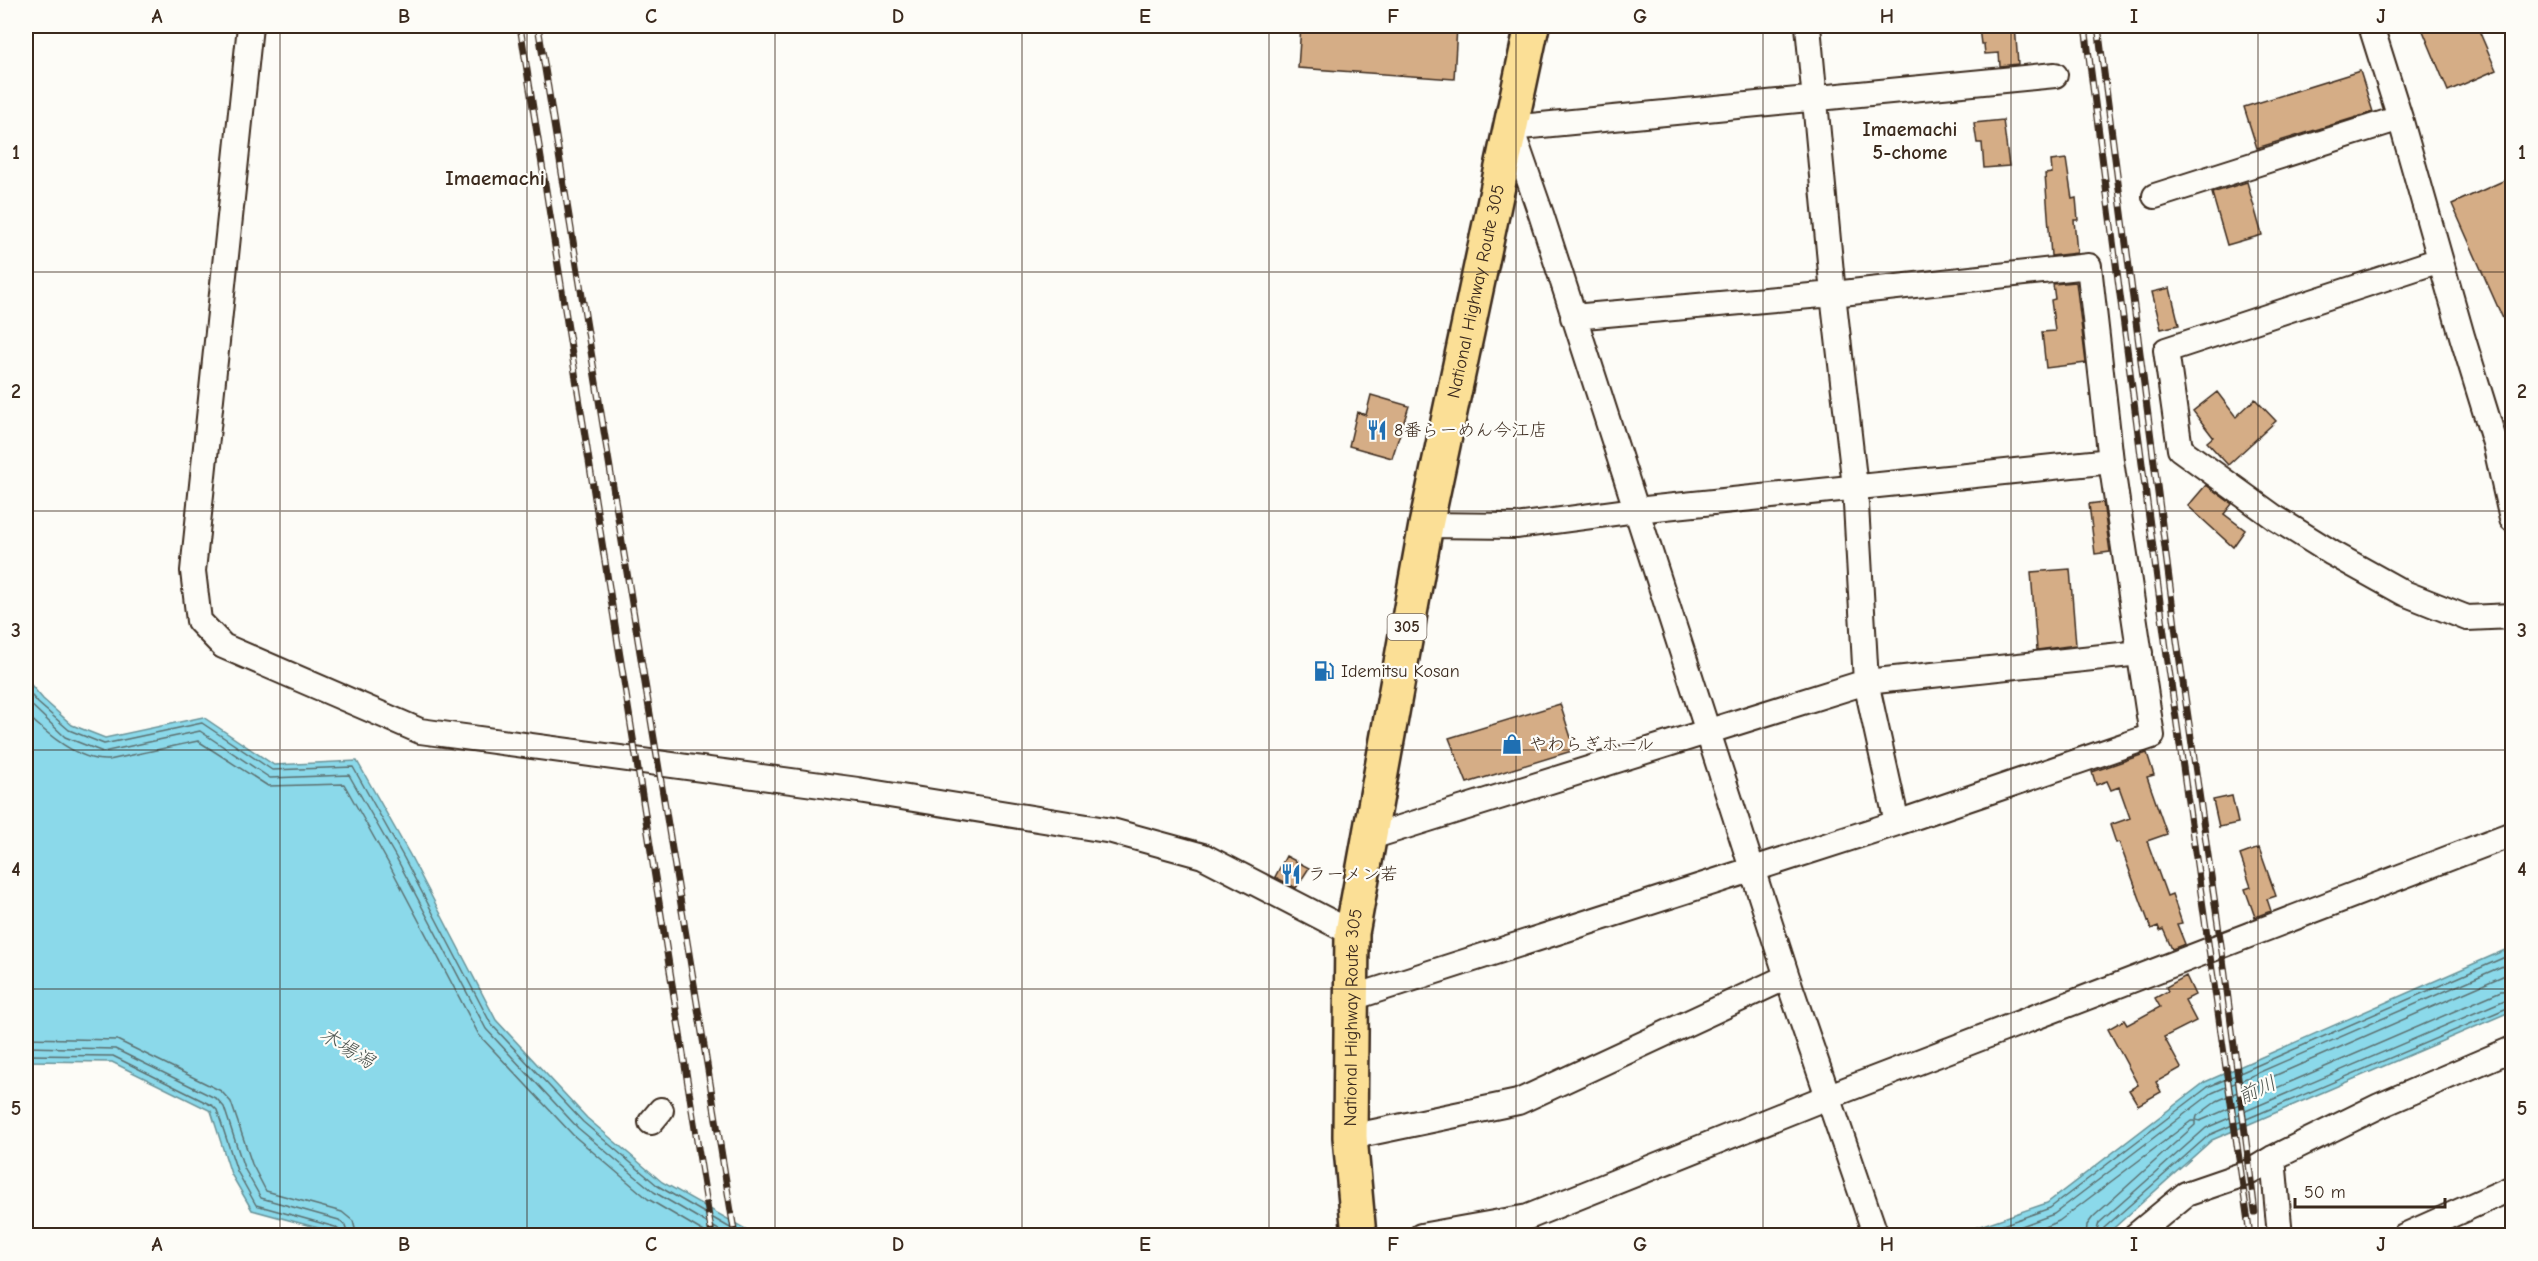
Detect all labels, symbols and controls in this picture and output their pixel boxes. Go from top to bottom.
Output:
text: A [151,5,163,28]
text: B [398,5,410,28]
text: C [645,5,657,28]
text: D [892,5,904,28]
text: E [1139,5,1151,28]
text: F [1387,5,1399,28]
text: G [1633,5,1647,28]
text: H [1880,5,1894,28]
text: I [2130,5,2138,28]
text: J [2376,5,2386,28]
district label: Imaemachi 5-chome [1863,118,1957,164]
text: 1 [12,141,20,164]
text: 1 [2518,141,2526,164]
district label: Imaemachi [445,166,545,190]
street label: National Highway Route 305 [1443,182,1509,400]
text: 2 [11,380,21,403]
text: 2 [2517,380,2527,403]
restaurant icon: 8番らーめん今江店 [1365,418,1389,442]
place label: 8番らーめん今江店 [1394,420,1547,441]
road number: 305 [1388,614,1426,640]
text: 3 [11,619,21,642]
text: 3 [2517,619,2527,642]
fuel station icon: Idemitsu Kosan [1312,659,1336,683]
place label: Idemitsu Kosan [1341,661,1460,682]
shop icon: やわらぎホール [1500,732,1524,756]
place label: やわらぎホール [1529,734,1654,755]
text: 4 [11,858,21,881]
text: 4 [2517,858,2527,881]
restaurant icon: ラーメン若 [1279,862,1303,886]
place label: ラーメン若 [1308,864,1398,885]
street label: National Highway Route 305 [1340,907,1367,1127]
water label: 木場潟 [315,1023,379,1074]
water label: 前川 [2234,1071,2280,1109]
text: 5 [11,1097,21,1120]
text: 5 [2517,1097,2527,1120]
scale bar [2295,1171,2445,1209]
text: 50 m [2304,1182,2346,1203]
text: A [151,1233,163,1256]
text: B [398,1233,410,1256]
text: C [645,1233,657,1256]
text: D [892,1233,904,1256]
text: E [1139,1233,1151,1256]
text: F [1387,1233,1399,1256]
text: G [1633,1233,1647,1256]
text: H [1880,1233,1894,1256]
text: I [2130,1233,2138,1256]
text: J [2376,1233,2386,1256]

